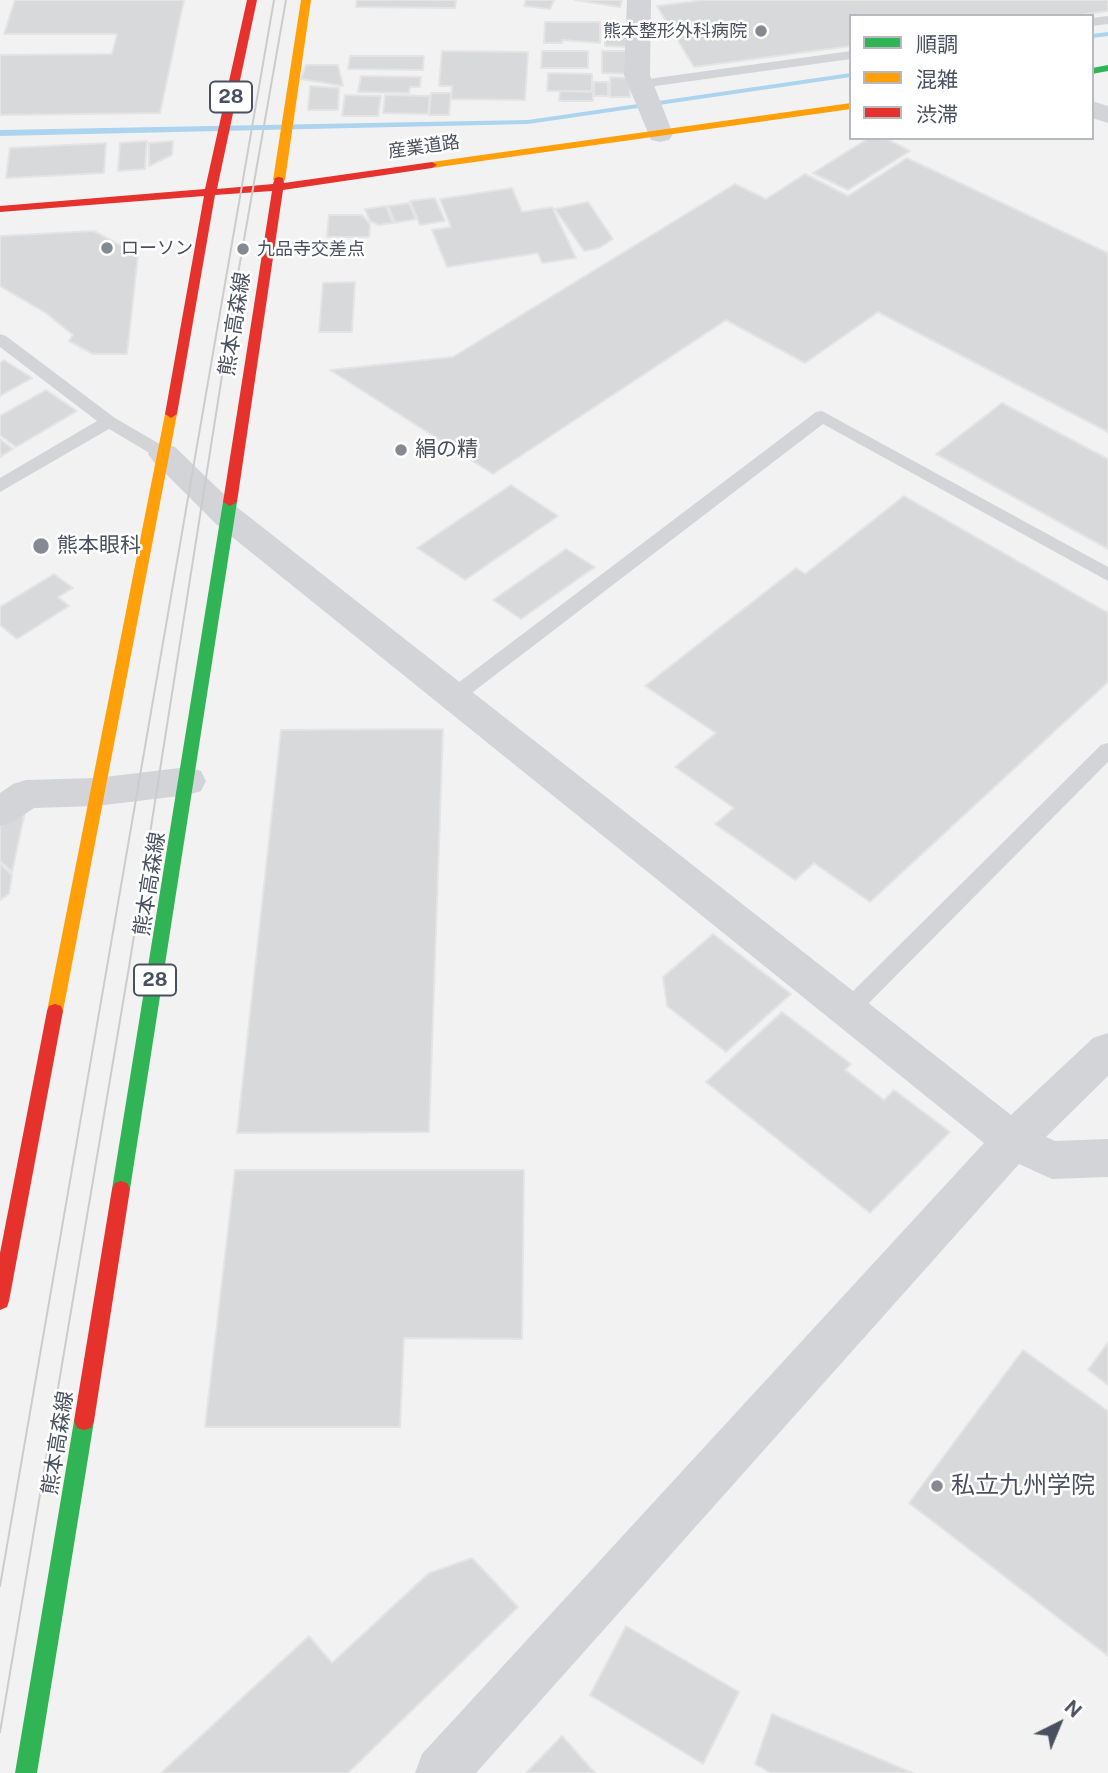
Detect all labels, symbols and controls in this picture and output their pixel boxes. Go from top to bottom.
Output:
legend [849,14,1094,140]
place label: 熊本整形外科病院 [603,20,747,42]
marker: 熊本整形外科病院 [753,23,769,39]
text: 順調 [916,32,958,57]
text: 混雑 [916,67,958,92]
road number: 28 [210,82,252,113]
text: 渋滞 [916,102,958,127]
street label: 産業道路 [387,131,461,163]
place label: ローソン [121,237,193,259]
place label: 九品寺交差点 [257,238,365,260]
marker: ローソン [99,240,115,256]
marker: 九品寺交差点 [235,241,251,257]
street label: 熊本高森線 [214,270,256,378]
place label: 絹の精 [415,437,478,463]
marker: 絹の精 [393,442,409,458]
place label: 熊本眼科 [57,533,141,559]
marker: 熊本眼科 [31,536,51,556]
street label: 熊本高森線 [129,830,171,938]
road number: 28 [134,964,176,996]
street label: 熊本高森線 [37,1389,79,1497]
place label: 私立九州学院 [951,1472,1095,1500]
marker: 私立九州学院 [929,1478,945,1494]
north arrow [1024,1689,1094,1759]
text: N [1060,1696,1086,1722]

